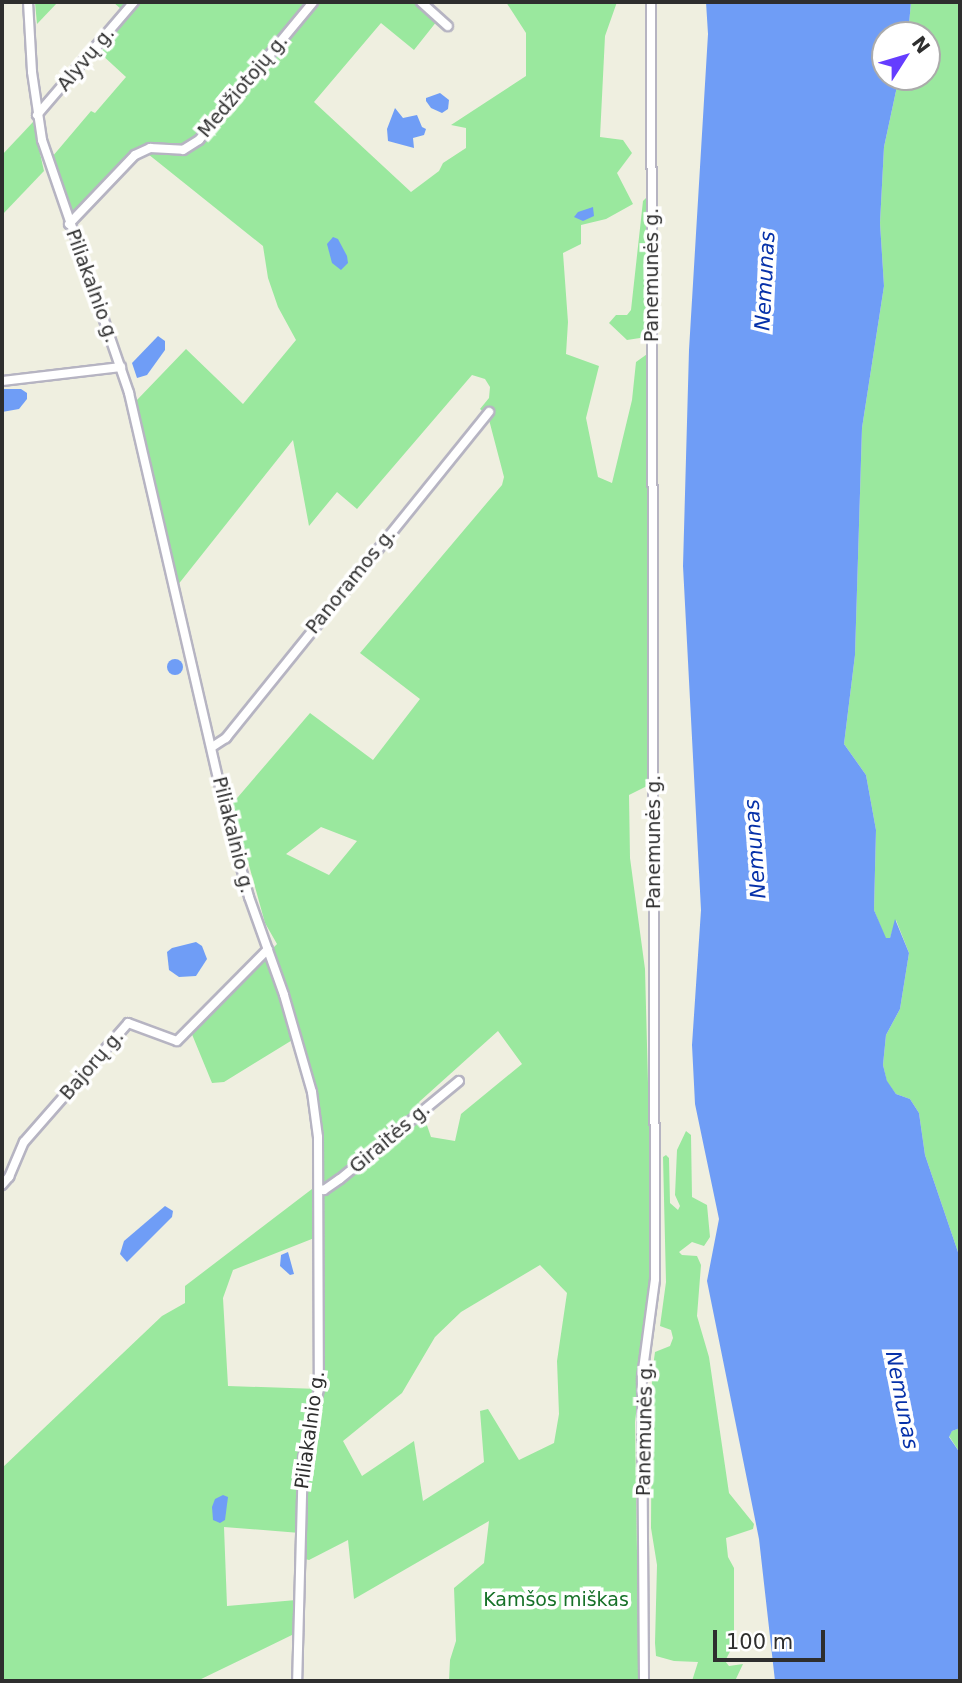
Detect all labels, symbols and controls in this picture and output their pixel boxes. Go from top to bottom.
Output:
north arrow [871,21,941,91]
street label: Alyvų g. [53,22,119,96]
street label: Medžiotojų g. [193,30,293,142]
text: N [908,32,935,58]
street label: Panemunės g. [641,208,663,342]
street label: Piliakalnio g. [61,226,123,346]
water label: Nemunas [750,231,780,331]
street label: Panoramos g. [301,523,401,639]
street label: Piliakalnio g. [208,774,258,896]
street label: Panemunės g. [643,775,665,909]
water label: Nemunas [739,798,771,900]
street label: Bajorų g. [55,1025,129,1105]
street label: Giraitės g. [345,1098,435,1178]
water label: Nemunas [880,1349,924,1451]
street label: Panemunės g. [632,1362,658,1496]
street label: Piliakalnio g. [290,1369,330,1491]
park label: Kamšos miškas [483,1589,629,1611]
scale bar [717,1616,829,1660]
text: 100 m [726,1630,793,1654]

